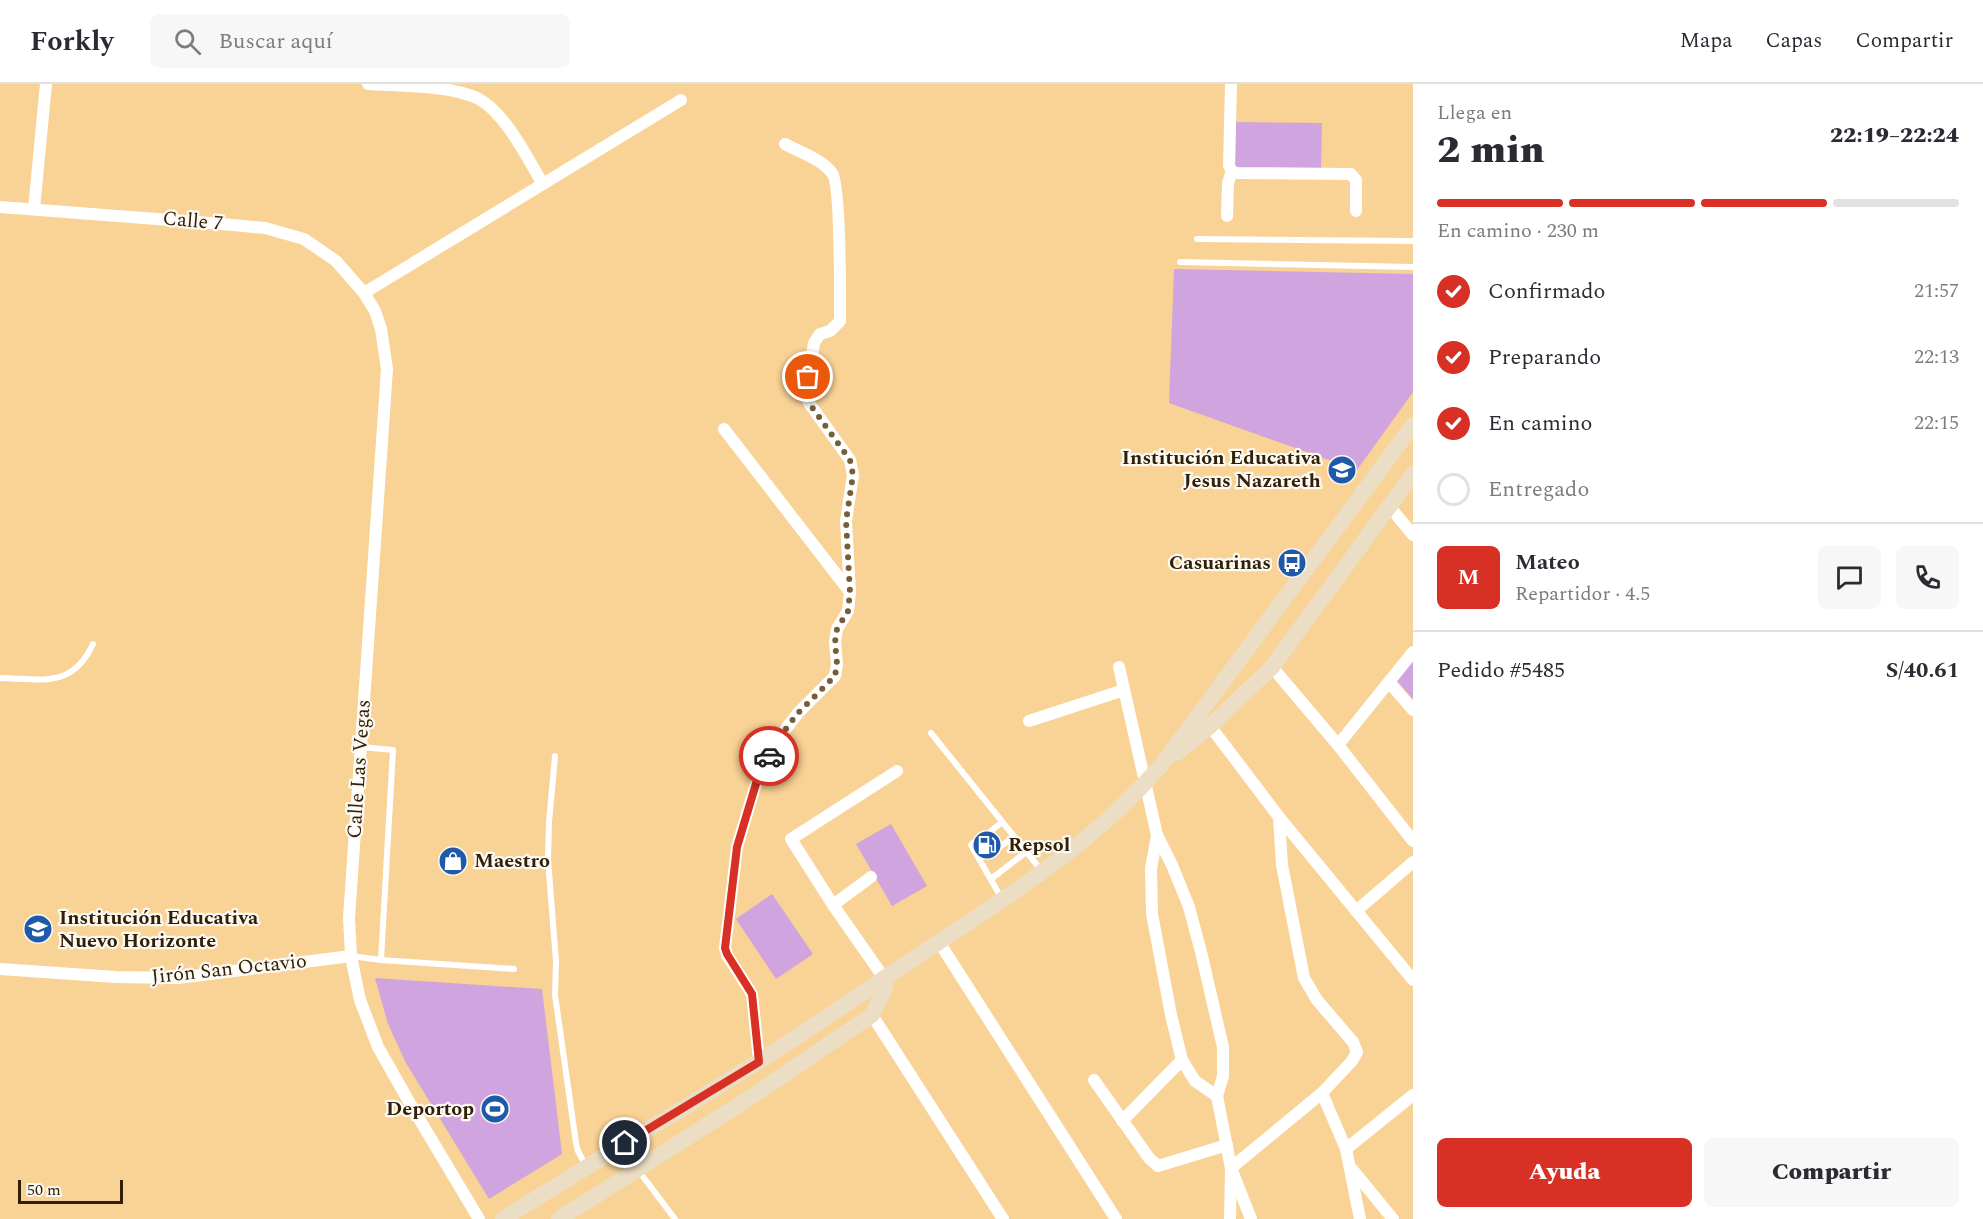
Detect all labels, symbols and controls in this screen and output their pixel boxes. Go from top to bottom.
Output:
search box [150,14,570,68]
text: Forkly [30,20,114,63]
icon: search [171,25,204,58]
text: Buscar aquí [219,25,333,58]
text: Mapa [1680,25,1733,57]
text: Capas [1766,25,1822,57]
text: Compartir [1855,25,1953,57]
text: Llega en [1437,98,1512,128]
text: 22:19–22:24 [1830,119,1959,152]
text: 2 min [1437,121,1545,180]
street label: Calle 7 [161,203,225,239]
text: En camino · 230 m [1437,216,1599,246]
icon: check [1437,275,1470,308]
text: Confirmado [1488,275,1605,308]
text: 21:57 [1914,276,1959,306]
icon: check [1437,341,1470,374]
text: Preparando [1488,341,1601,374]
text: 22:13 [1914,342,1959,372]
pin [782,351,833,402]
icon: bag [791,360,824,393]
icon: check [1437,407,1470,440]
text: En camino [1488,407,1592,440]
text: 22:15 [1914,408,1959,438]
place label: Institución Educativa Jesus Nazareth [1122,443,1322,496]
school or university icon: Institución Educativa Jesus Nazareth [1326,454,1358,486]
text: Entregado [1488,473,1589,506]
text: Mateo [1515,546,1580,579]
button: chat [1818,546,1881,609]
button: phone [1896,546,1959,609]
bus stop icon: Casuarinas [1276,547,1308,579]
place label: Casuarinas [1169,548,1271,578]
text: M [1458,561,1479,594]
text: Repartidor · 4.5 [1515,579,1650,609]
text: Pedido #5485 [1437,654,1565,687]
text: S/40.61 [1886,654,1959,687]
street label: Calle Las Vegas [339,698,379,840]
courier [739,726,799,786]
icon: car [753,740,786,773]
fuel station icon: Repsol [971,829,1003,861]
place label: Repsol [1008,830,1070,860]
shop icon: Maestro [437,845,469,877]
place label: Maestro [474,846,550,876]
place label: Institución Educativa Nuevo Horizonte [59,903,259,956]
school or university icon: Institución Educativa Nuevo Horizonte [22,913,54,945]
street label: Jirón San Octavio [150,946,308,992]
sports icon: Deportop [479,1093,511,1125]
place label: Deportop [386,1094,474,1124]
pin [599,1117,650,1168]
icon: home [608,1126,641,1159]
button: Ayuda [1437,1138,1692,1207]
button: Compartir [1704,1138,1959,1207]
scale bar [18,1177,123,1204]
text: 50 m [27,1178,61,1202]

